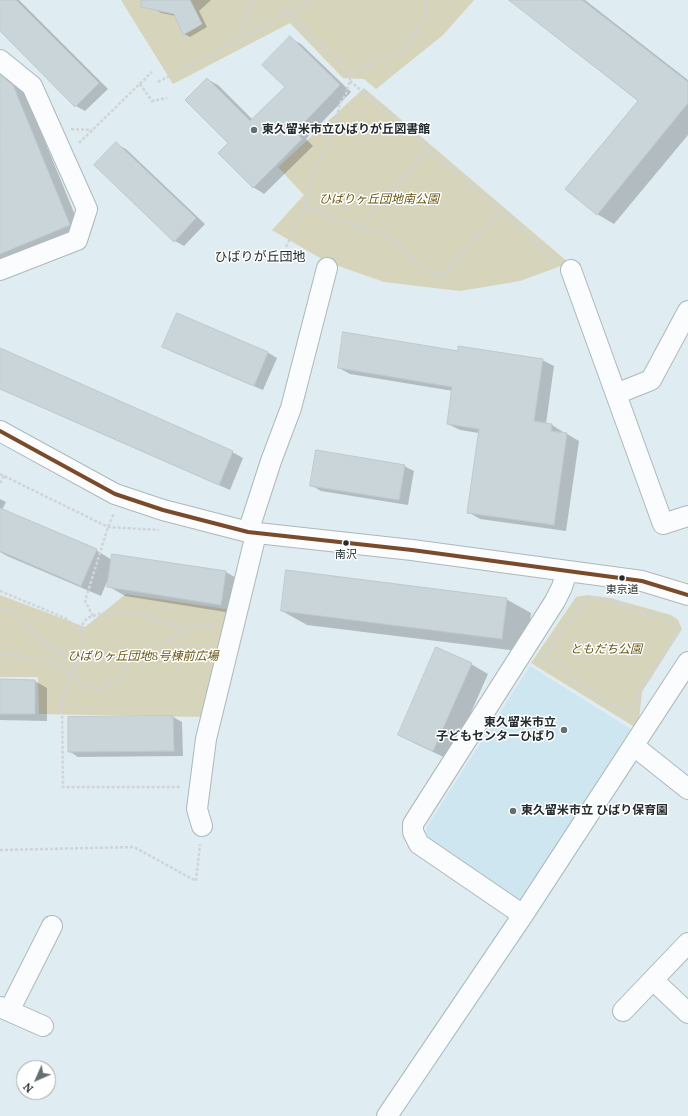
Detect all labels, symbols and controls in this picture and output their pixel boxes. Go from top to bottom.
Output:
place label: 東久留米市立ひばりが丘図書館 [262,123,430,137]
marker: 東久留米市立ひばりが丘図書館 [249,125,259,135]
park label: ひばりヶ丘団地南公園 [319,193,439,207]
district label: ひばりが丘団地 [215,249,305,265]
marker: 南沢 [341,538,351,548]
place label: 南沢 [335,548,357,562]
marker: 東京道 [617,573,627,583]
place label: 東京道 [606,583,638,597]
park label: ともだち公園 [570,643,642,657]
park label: ひばりヶ丘団地8号棟前広場 [68,650,218,664]
place label: 東久留米市立 子どもセンターひばり [436,716,556,744]
marker: 東久留米市立 子どもセンターひばり [559,725,569,735]
place label: 東久留米市立 ひばり保育園 [521,804,668,818]
marker: 東久留米市立 ひばり保育園 [508,806,518,816]
north arrow [16,1060,56,1100]
text: N [20,1080,36,1096]

